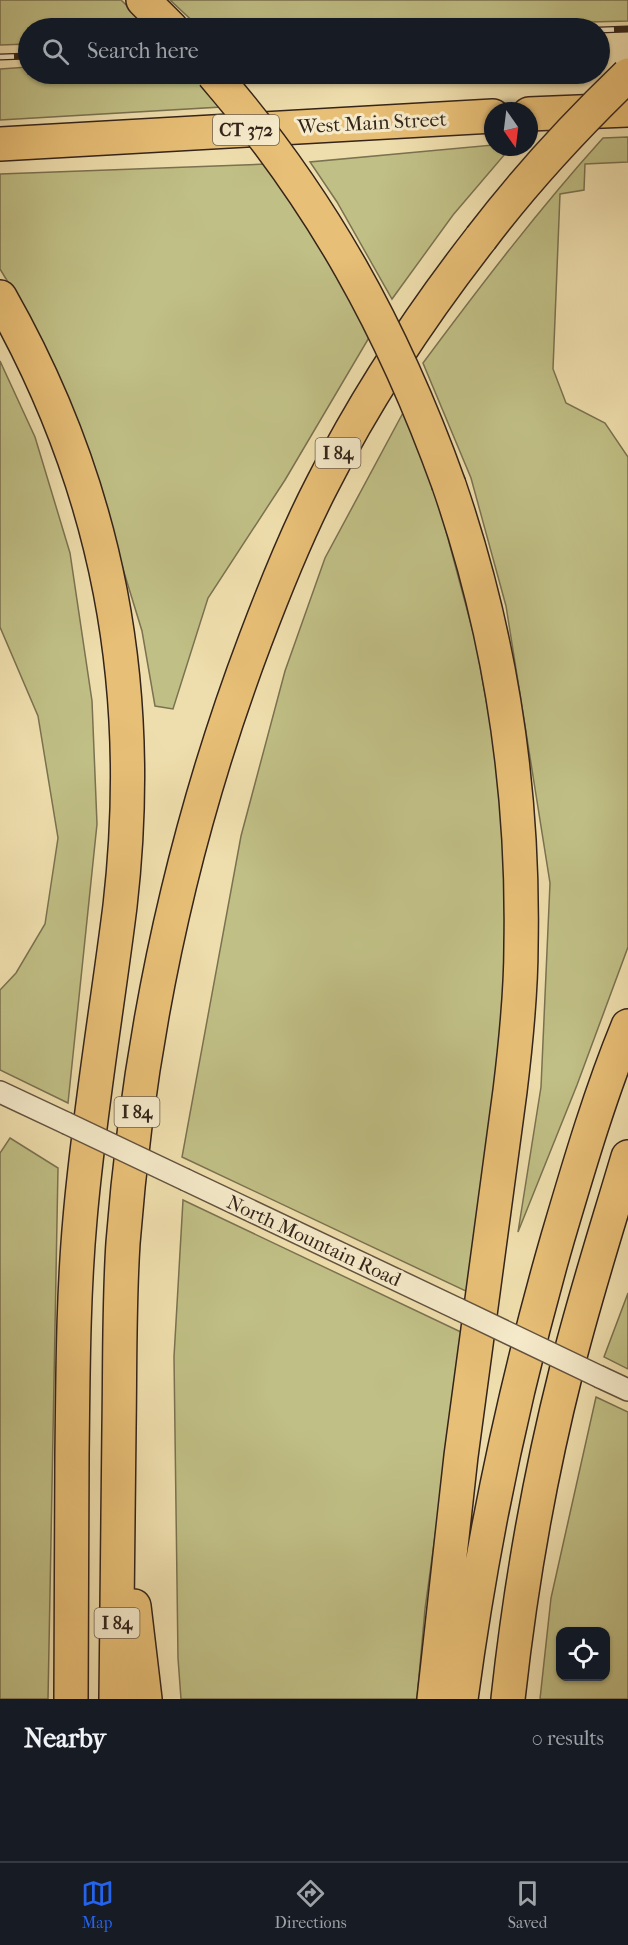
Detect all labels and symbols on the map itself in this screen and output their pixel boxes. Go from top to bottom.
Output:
north arrow [484,102,538,156]
street label: West Main Street [296,108,447,138]
road number: CT 372 [213,115,279,145]
road number: I 84 [316,438,360,468]
road number: I 84 [114,1097,160,1127]
street label: North Mountain Road [223,1191,406,1292]
road number: I 84 [94,1608,140,1638]

